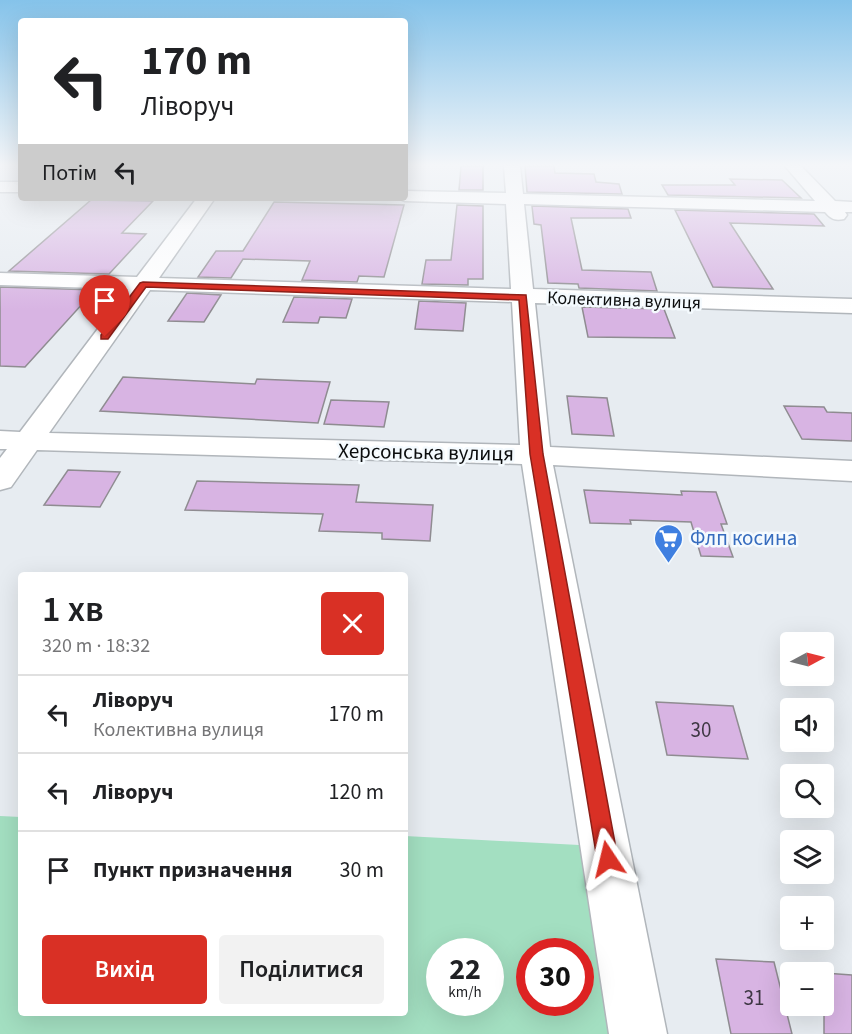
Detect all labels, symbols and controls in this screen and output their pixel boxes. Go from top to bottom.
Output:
text: 170 m [141,31,252,91]
icon: left [42,42,120,120]
text: Ліворуч [141,87,234,126]
icon: left [109,156,142,189]
text: Потім [42,157,97,189]
pin [79,275,130,337]
icon: arrive [88,284,121,317]
street label: Колективна вулиця [547,285,701,316]
street label: Херсонська вулиця [338,435,514,469]
supermarket icon: Флп косина [653,522,685,564]
place label: Флп косина [690,523,797,553]
text: 1 хв [42,584,104,635]
button: close [321,592,384,655]
text: 320 m · 18:32 [42,632,150,660]
north arrow [780,632,834,686]
map controls [780,632,834,1016]
text: Ліворуч [93,684,173,716]
icon: left [42,698,75,731]
text: 170 m [329,698,384,730]
button: sound [780,698,834,752]
house number: 30 [691,715,711,745]
text: Колективна вулиця [93,716,264,744]
button: search [780,764,834,818]
icon: left [42,776,75,809]
text: Ліворуч [93,776,173,808]
text: 120 m [329,776,384,808]
position arrow [576,827,640,891]
button: layers [780,830,834,884]
icon: arrive [42,854,75,887]
text: Пункт призначення [93,854,293,886]
text: 30 m [339,854,384,886]
button: + [780,896,834,950]
button: Вихід [42,935,207,1004]
button: Поділитися [219,935,384,1004]
speed limit sign: 30 [516,938,594,1016]
text: 22 [449,948,481,991]
button: − [780,962,834,1016]
text: km/h [448,982,482,1003]
house number: 31 [744,983,764,1013]

